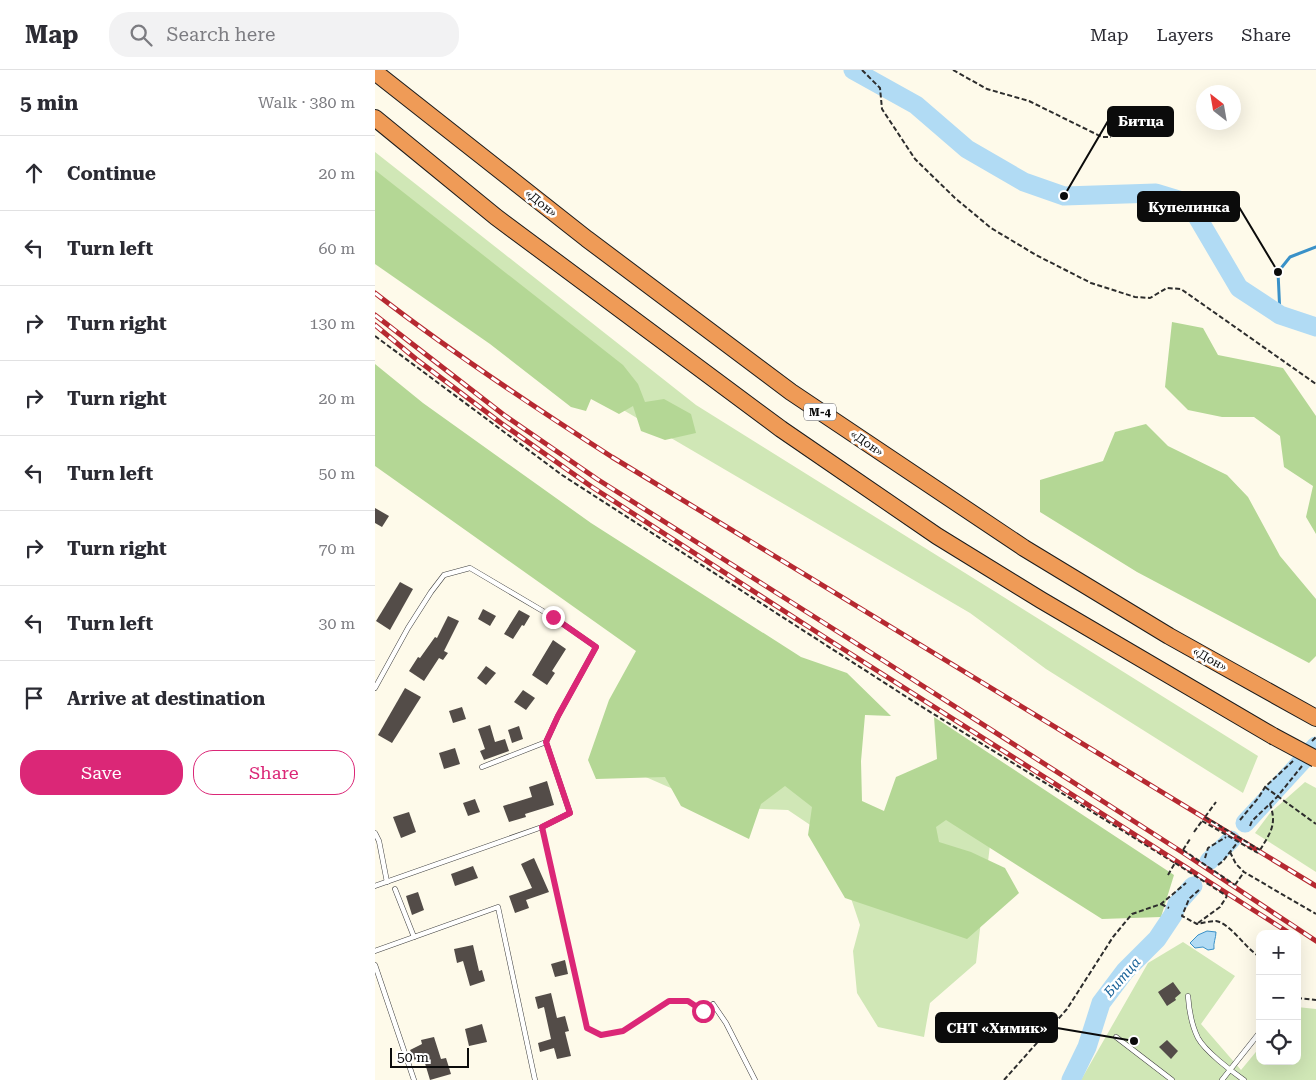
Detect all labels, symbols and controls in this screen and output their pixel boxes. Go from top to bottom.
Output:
search box [109,12,459,57]
text: Map [25,21,79,49]
icon: search [127,21,155,49]
text: Search here [167,23,275,46]
text: Map [1090,24,1129,45]
text: Layers [1157,24,1213,45]
text: Share [1241,24,1291,45]
north arrow [1196,85,1241,130]
text: 5 min [20,91,78,115]
text: Walk · 380 m [258,93,355,112]
callout: Битца [1108,107,1173,136]
text: Битца [1118,113,1165,129]
icon: ahead [20,159,48,187]
text: Continue [67,162,156,185]
text: 20 m [318,164,355,183]
street label: «Дон» [522,186,560,220]
callout: Купелинка [1138,192,1239,221]
text: Купелинка [1148,199,1231,215]
icon: left [20,234,48,262]
text: Turn left [67,237,153,260]
text: 60 m [318,239,355,258]
icon: right [20,309,48,337]
text: Turn right [67,312,167,335]
text: 130 m [309,314,355,333]
icon: right [20,384,48,412]
text: Turn right [67,387,167,410]
text: 20 m [318,389,355,408]
road number: М-4 [804,404,836,421]
street label: «Дон» [848,427,886,459]
icon: left [20,459,48,487]
text: Turn left [67,462,153,485]
text: 50 m [318,464,355,483]
icon: right [20,534,48,562]
text: Turn right [67,537,167,560]
text: 70 m [318,539,355,558]
route end [542,606,565,629]
icon: left [20,609,48,637]
text: Turn left [67,612,153,635]
text: 30 m [318,614,355,633]
street label: «Дон» [1191,644,1229,674]
icon: arrive [20,684,48,712]
text: Arrive at destination [67,687,265,710]
button: Save [20,750,183,795]
button: Share [193,750,355,795]
map controls [1256,930,1301,1065]
button: + [1256,930,1301,975]
water label: Битца [1100,954,1144,1001]
button: − [1256,975,1301,1020]
route start [692,1000,715,1023]
callout: СНТ «Химик» [936,1013,1057,1042]
text: СНТ «Химик» [946,1020,1048,1036]
button: locate [1256,1020,1301,1065]
scale bar [390,1045,469,1068]
text: 50 m [397,1049,429,1065]

